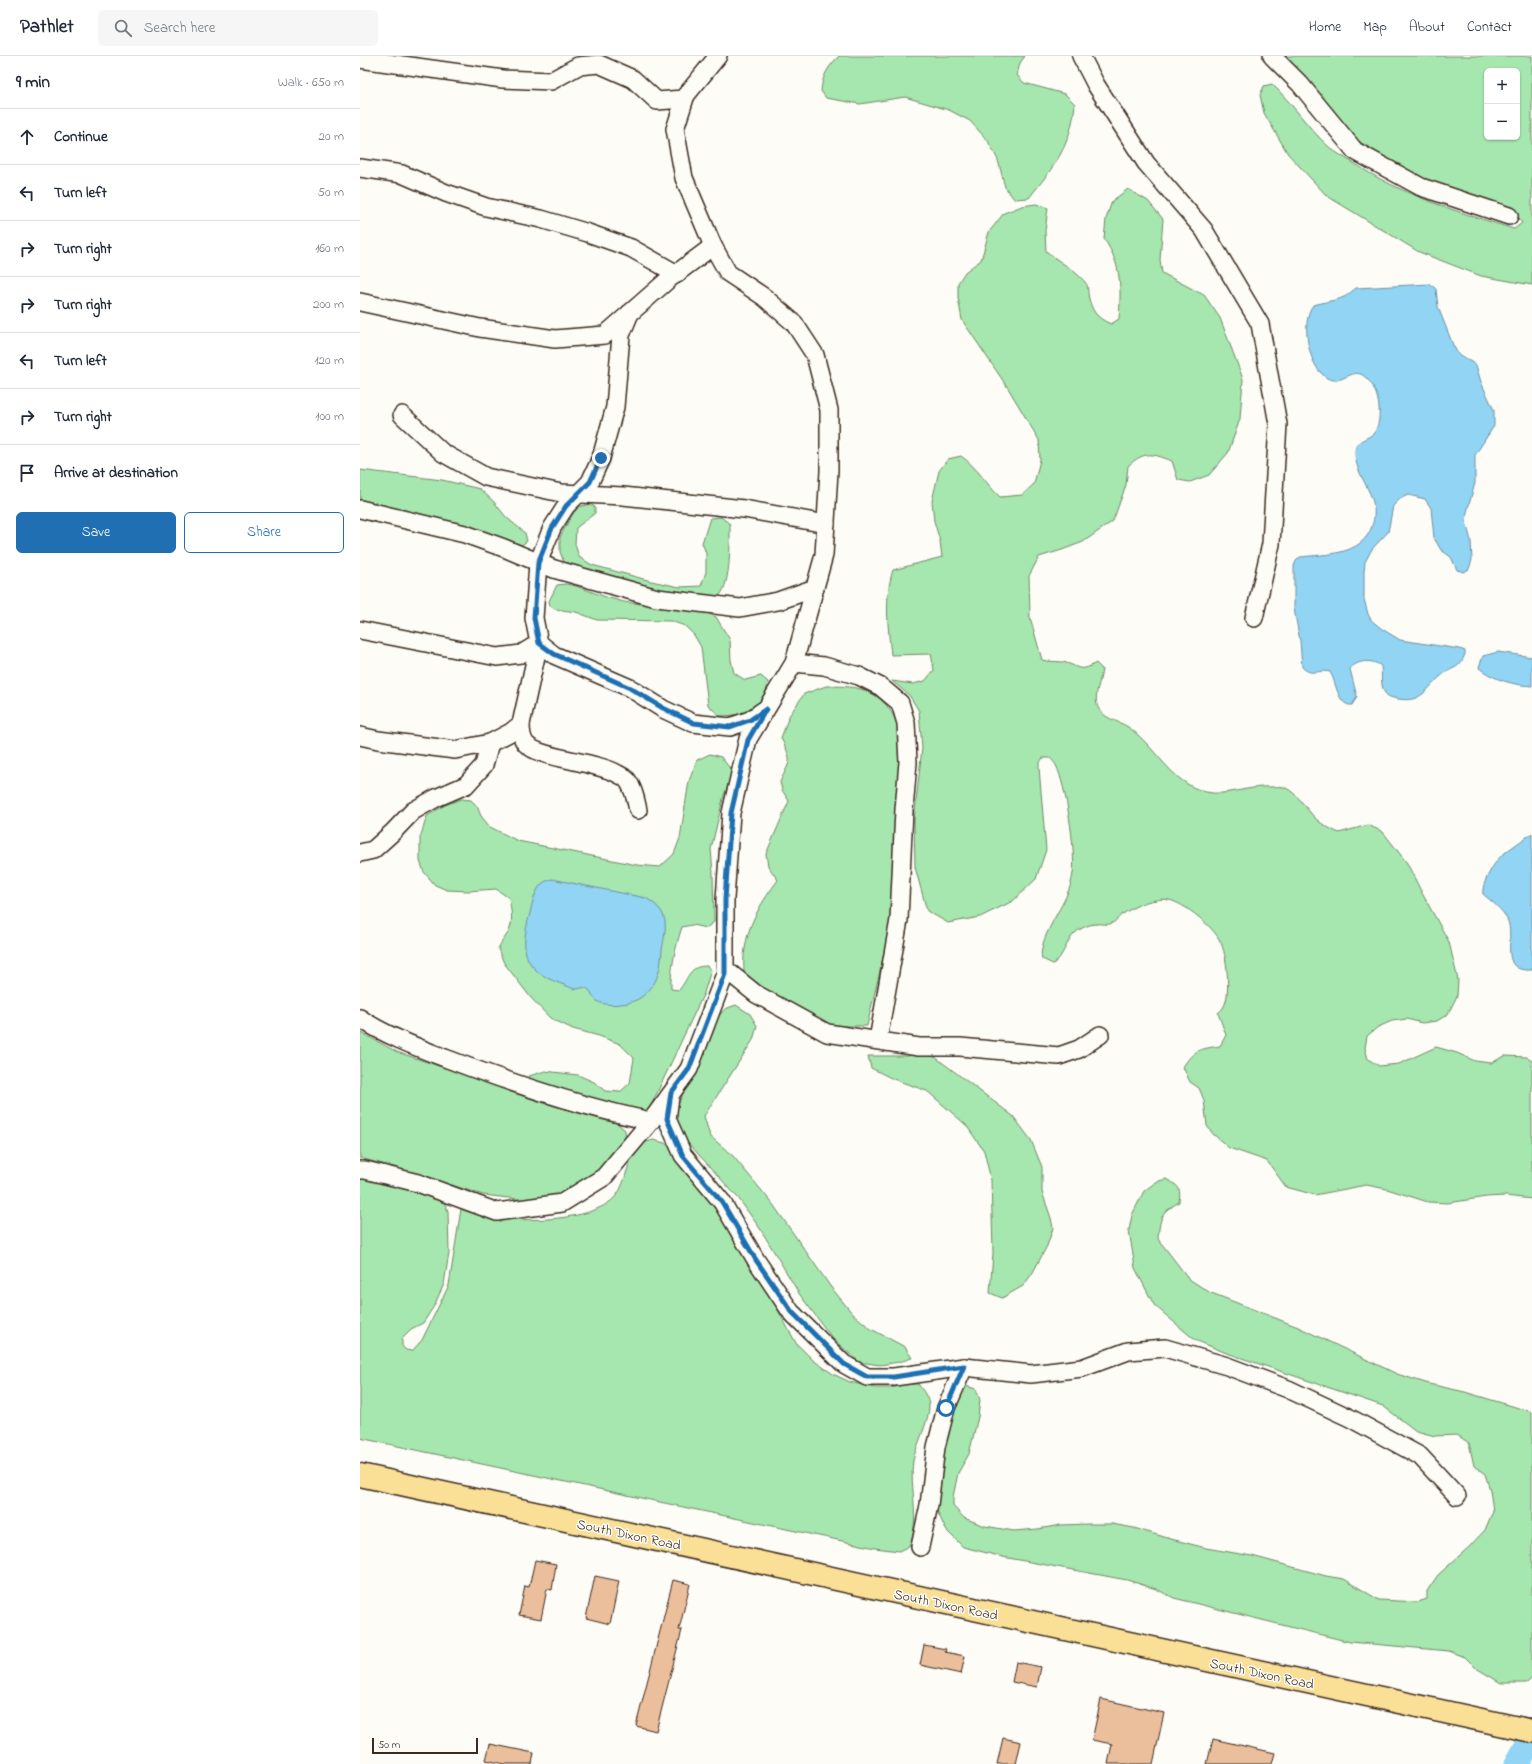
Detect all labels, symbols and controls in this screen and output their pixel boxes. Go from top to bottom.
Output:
search box [98,10,378,46]
text: Pathlet [20,14,74,41]
icon: search [112,17,134,39]
text: Search here [144,17,215,39]
text: Home [1309,17,1341,38]
text: Map [1363,17,1387,38]
text: About [1409,17,1445,38]
text: Contact [1467,17,1512,38]
map controls [1484,68,1520,140]
button: + [1484,68,1520,104]
text: 9 min [16,70,50,95]
text: Walk · 650 m [278,73,344,92]
button: − [1484,104,1520,140]
icon: ahead [16,126,38,148]
text: Continue [54,126,108,148]
text: 20 m [319,127,344,146]
icon: left [16,182,38,204]
text: Turn left [54,182,107,204]
text: 50 m [318,183,344,202]
icon: right [16,238,38,260]
text: Turn right [54,238,112,260]
text: 160 m [315,239,344,258]
icon: right [16,294,38,316]
text: Turn right [54,294,112,316]
text: 200 m [313,295,344,314]
icon: left [16,350,38,372]
text: Turn left [54,350,107,372]
text: 120 m [314,351,344,370]
icon: right [16,406,38,428]
text: Turn right [54,406,112,428]
text: 100 m [315,407,344,426]
route end [592,449,610,467]
icon: arrive [16,462,38,484]
text: Arrive at destination [54,462,178,484]
button: Save [16,512,176,553]
button: Share [184,512,344,553]
route start [937,1399,955,1417]
street label: South Dixon Road [575,1514,683,1557]
street label: South Dixon Road [892,1584,1000,1627]
street label: South Dixon Road [1208,1653,1316,1696]
scale bar [372,1736,478,1755]
text: 50 m [378,1737,400,1753]

